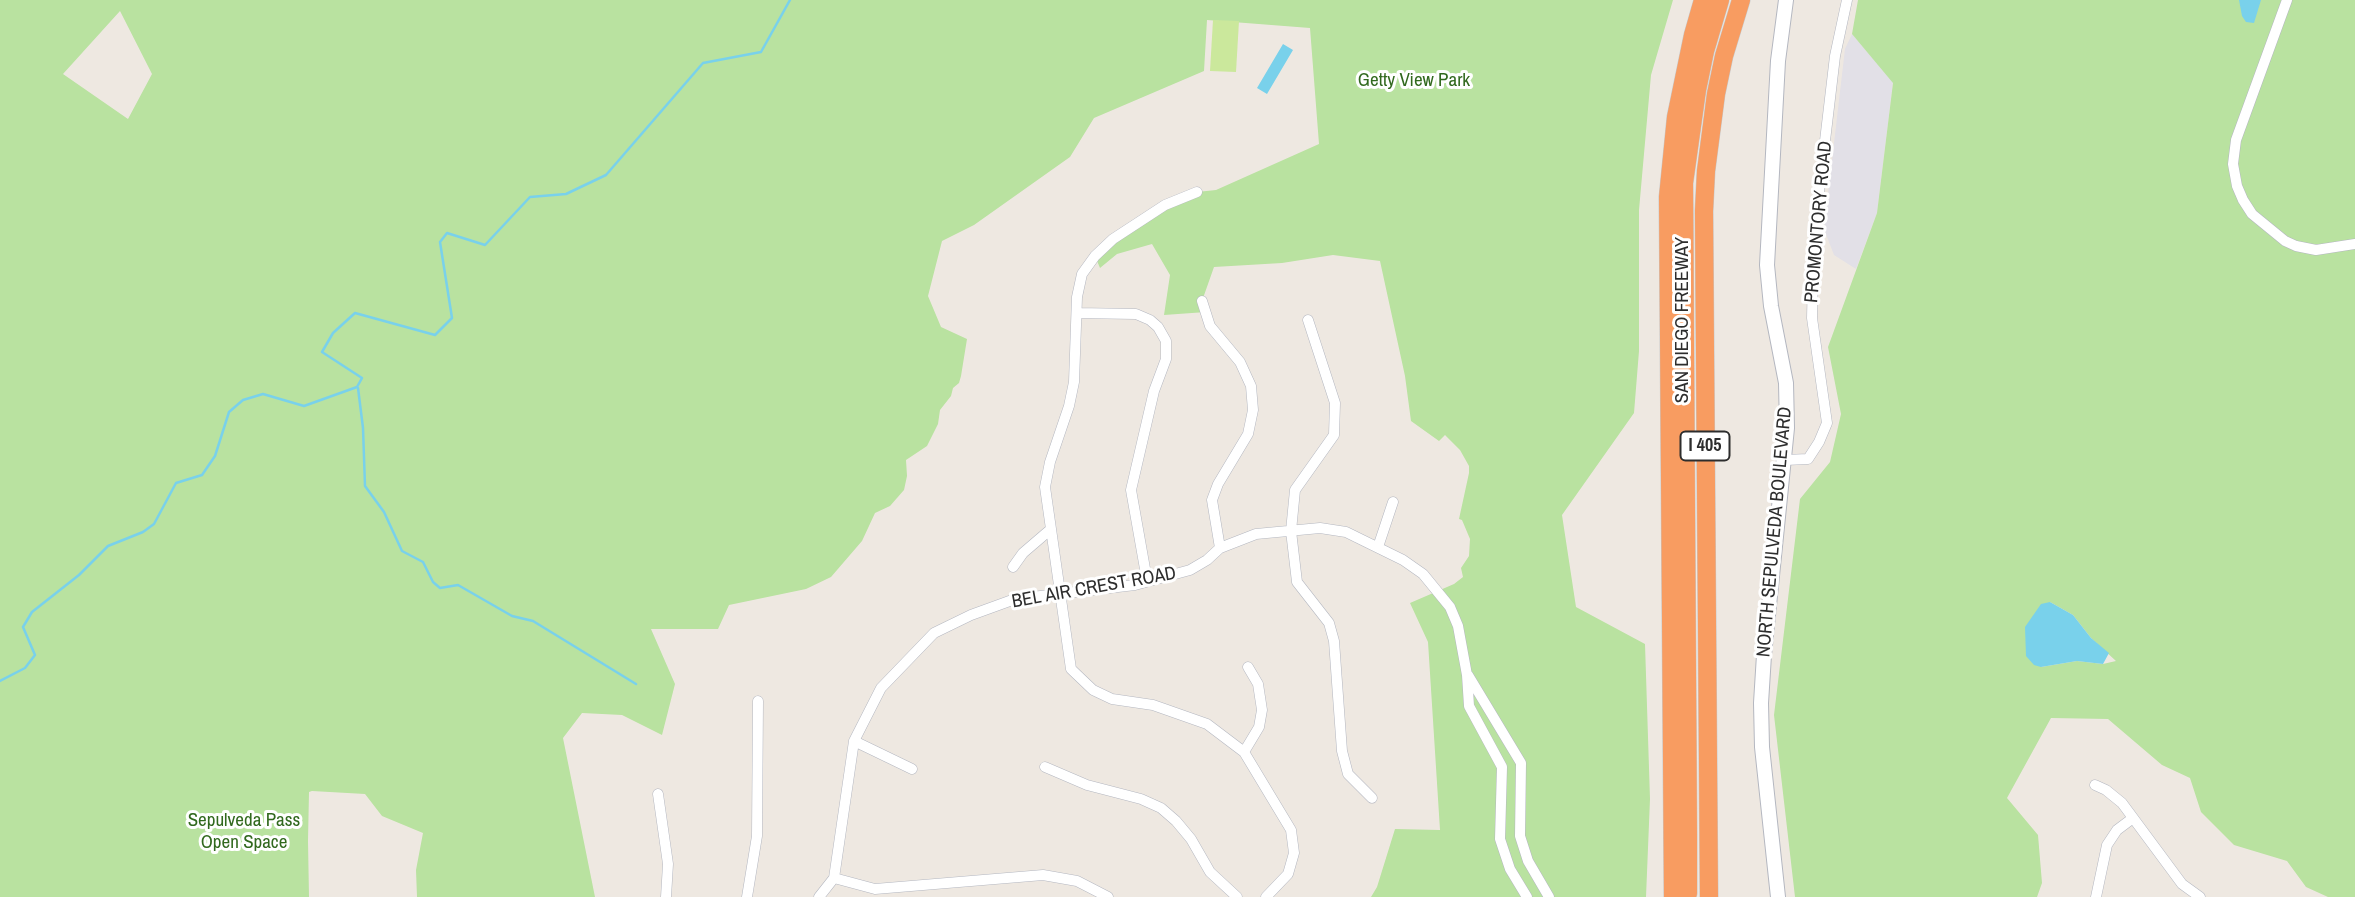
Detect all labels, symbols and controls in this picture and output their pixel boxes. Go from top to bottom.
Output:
park label: Getty View Park [1358,70,1470,92]
street label: PROMONTORY ROAD [1801,140,1837,304]
street label: SAN DIEGO FREEWAY [1672,237,1694,403]
street label: NORTH SEPULVEDA BOULEVARD [1753,406,1797,658]
road number: I 405 [1680,432,1730,461]
street label: BEL AIR CREST ROAD [1010,562,1178,614]
park label: Sepulveda Pass Open Space [188,810,300,854]

